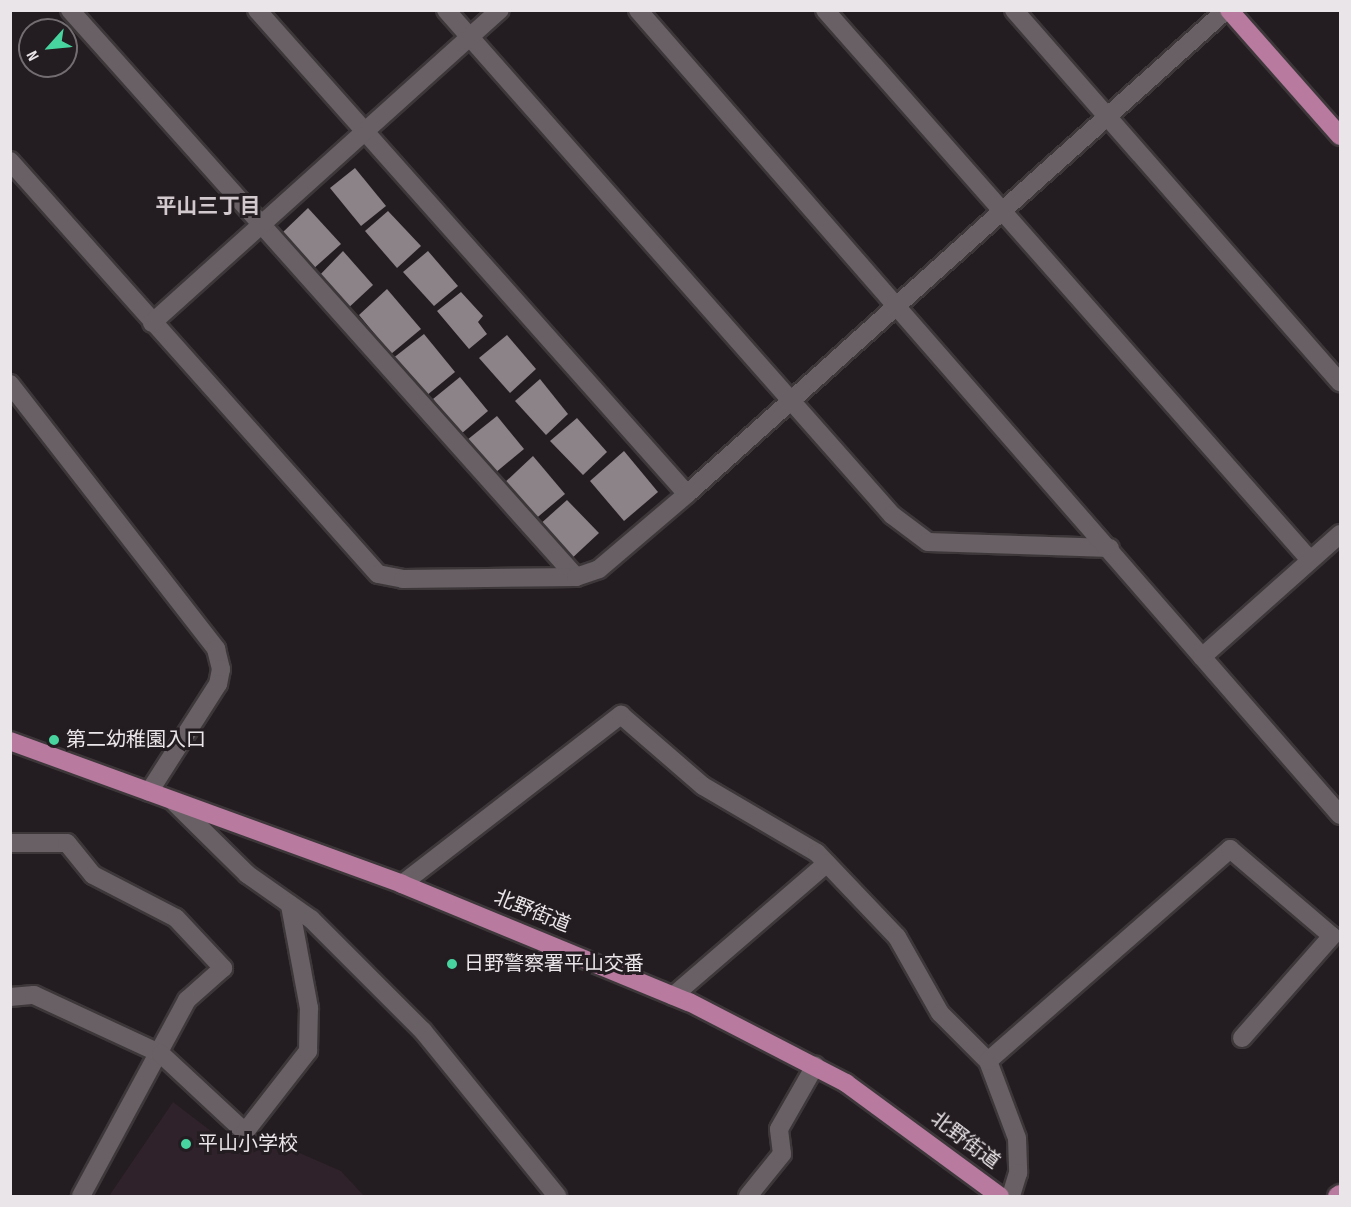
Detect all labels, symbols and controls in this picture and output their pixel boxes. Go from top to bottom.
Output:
north arrow [18,18,78,78]
text: N [23,47,44,64]
district label: 平山三丁目 [156,194,260,220]
place label: 第二幼稚園入口 [66,728,206,752]
marker: 第二幼稚園入口 [47,733,61,747]
street label: 北野街道 [490,886,574,938]
place label: 日野警察署平山交番 [464,952,644,976]
marker: 日野警察署平山交番 [445,957,459,971]
street label: 北野街道 [926,1107,1004,1175]
place label: 平山小学校 [198,1132,298,1156]
marker: 平山小学校 [179,1137,193,1151]

